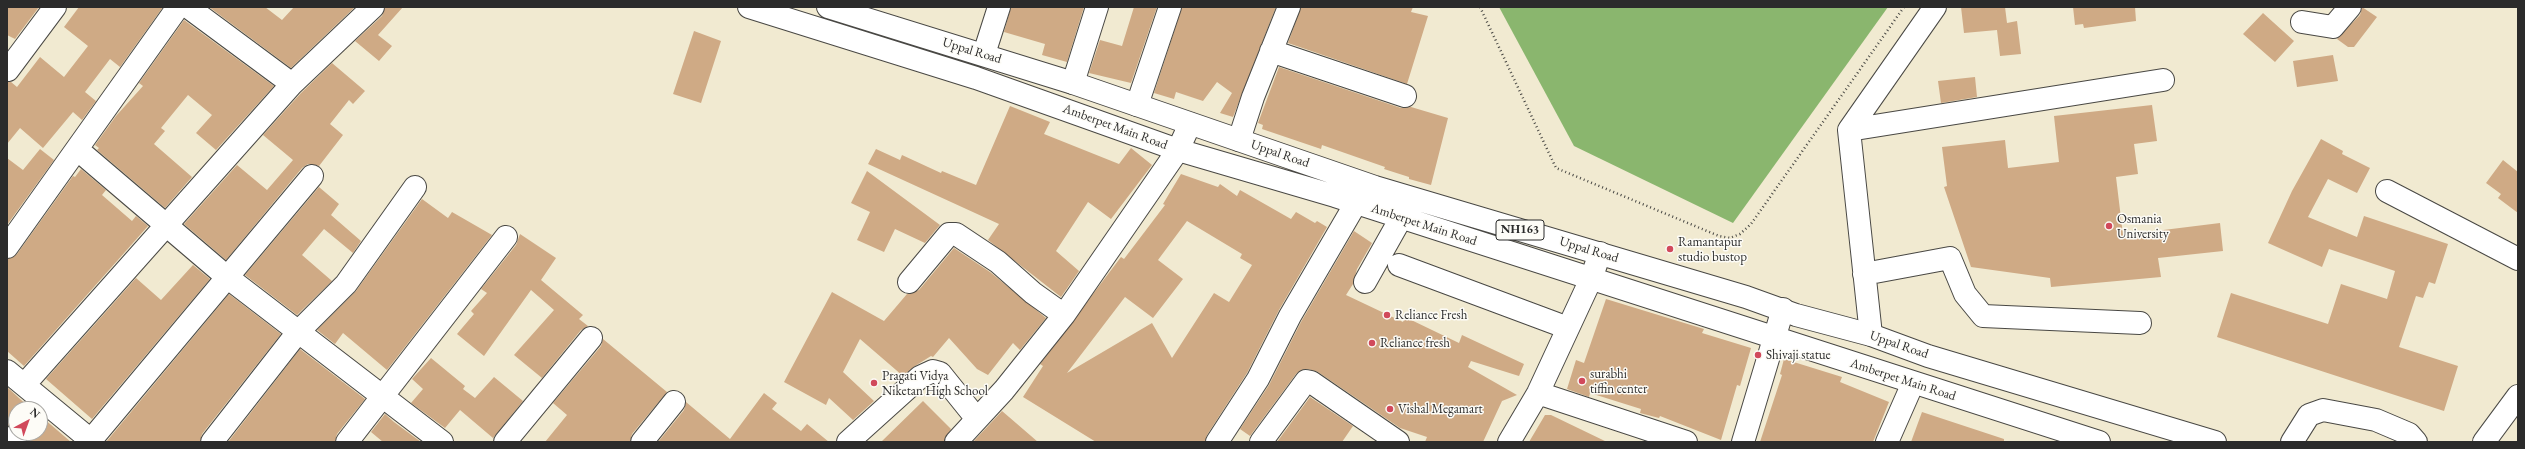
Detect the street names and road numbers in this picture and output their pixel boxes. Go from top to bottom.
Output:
street label: Uppal Road [941,35,1003,67]
street label: Amberpet Main Road [1061,101,1169,153]
street label: Uppal Road [1249,137,1311,171]
street label: Amberpet Main Road [1369,201,1479,249]
road number: NH163 [1496,220,1544,240]
street label: Uppal Road [1558,234,1620,266]
street label: Uppal Road [1868,328,1930,362]
street label: Amberpet Main Road [1848,356,1958,404]

